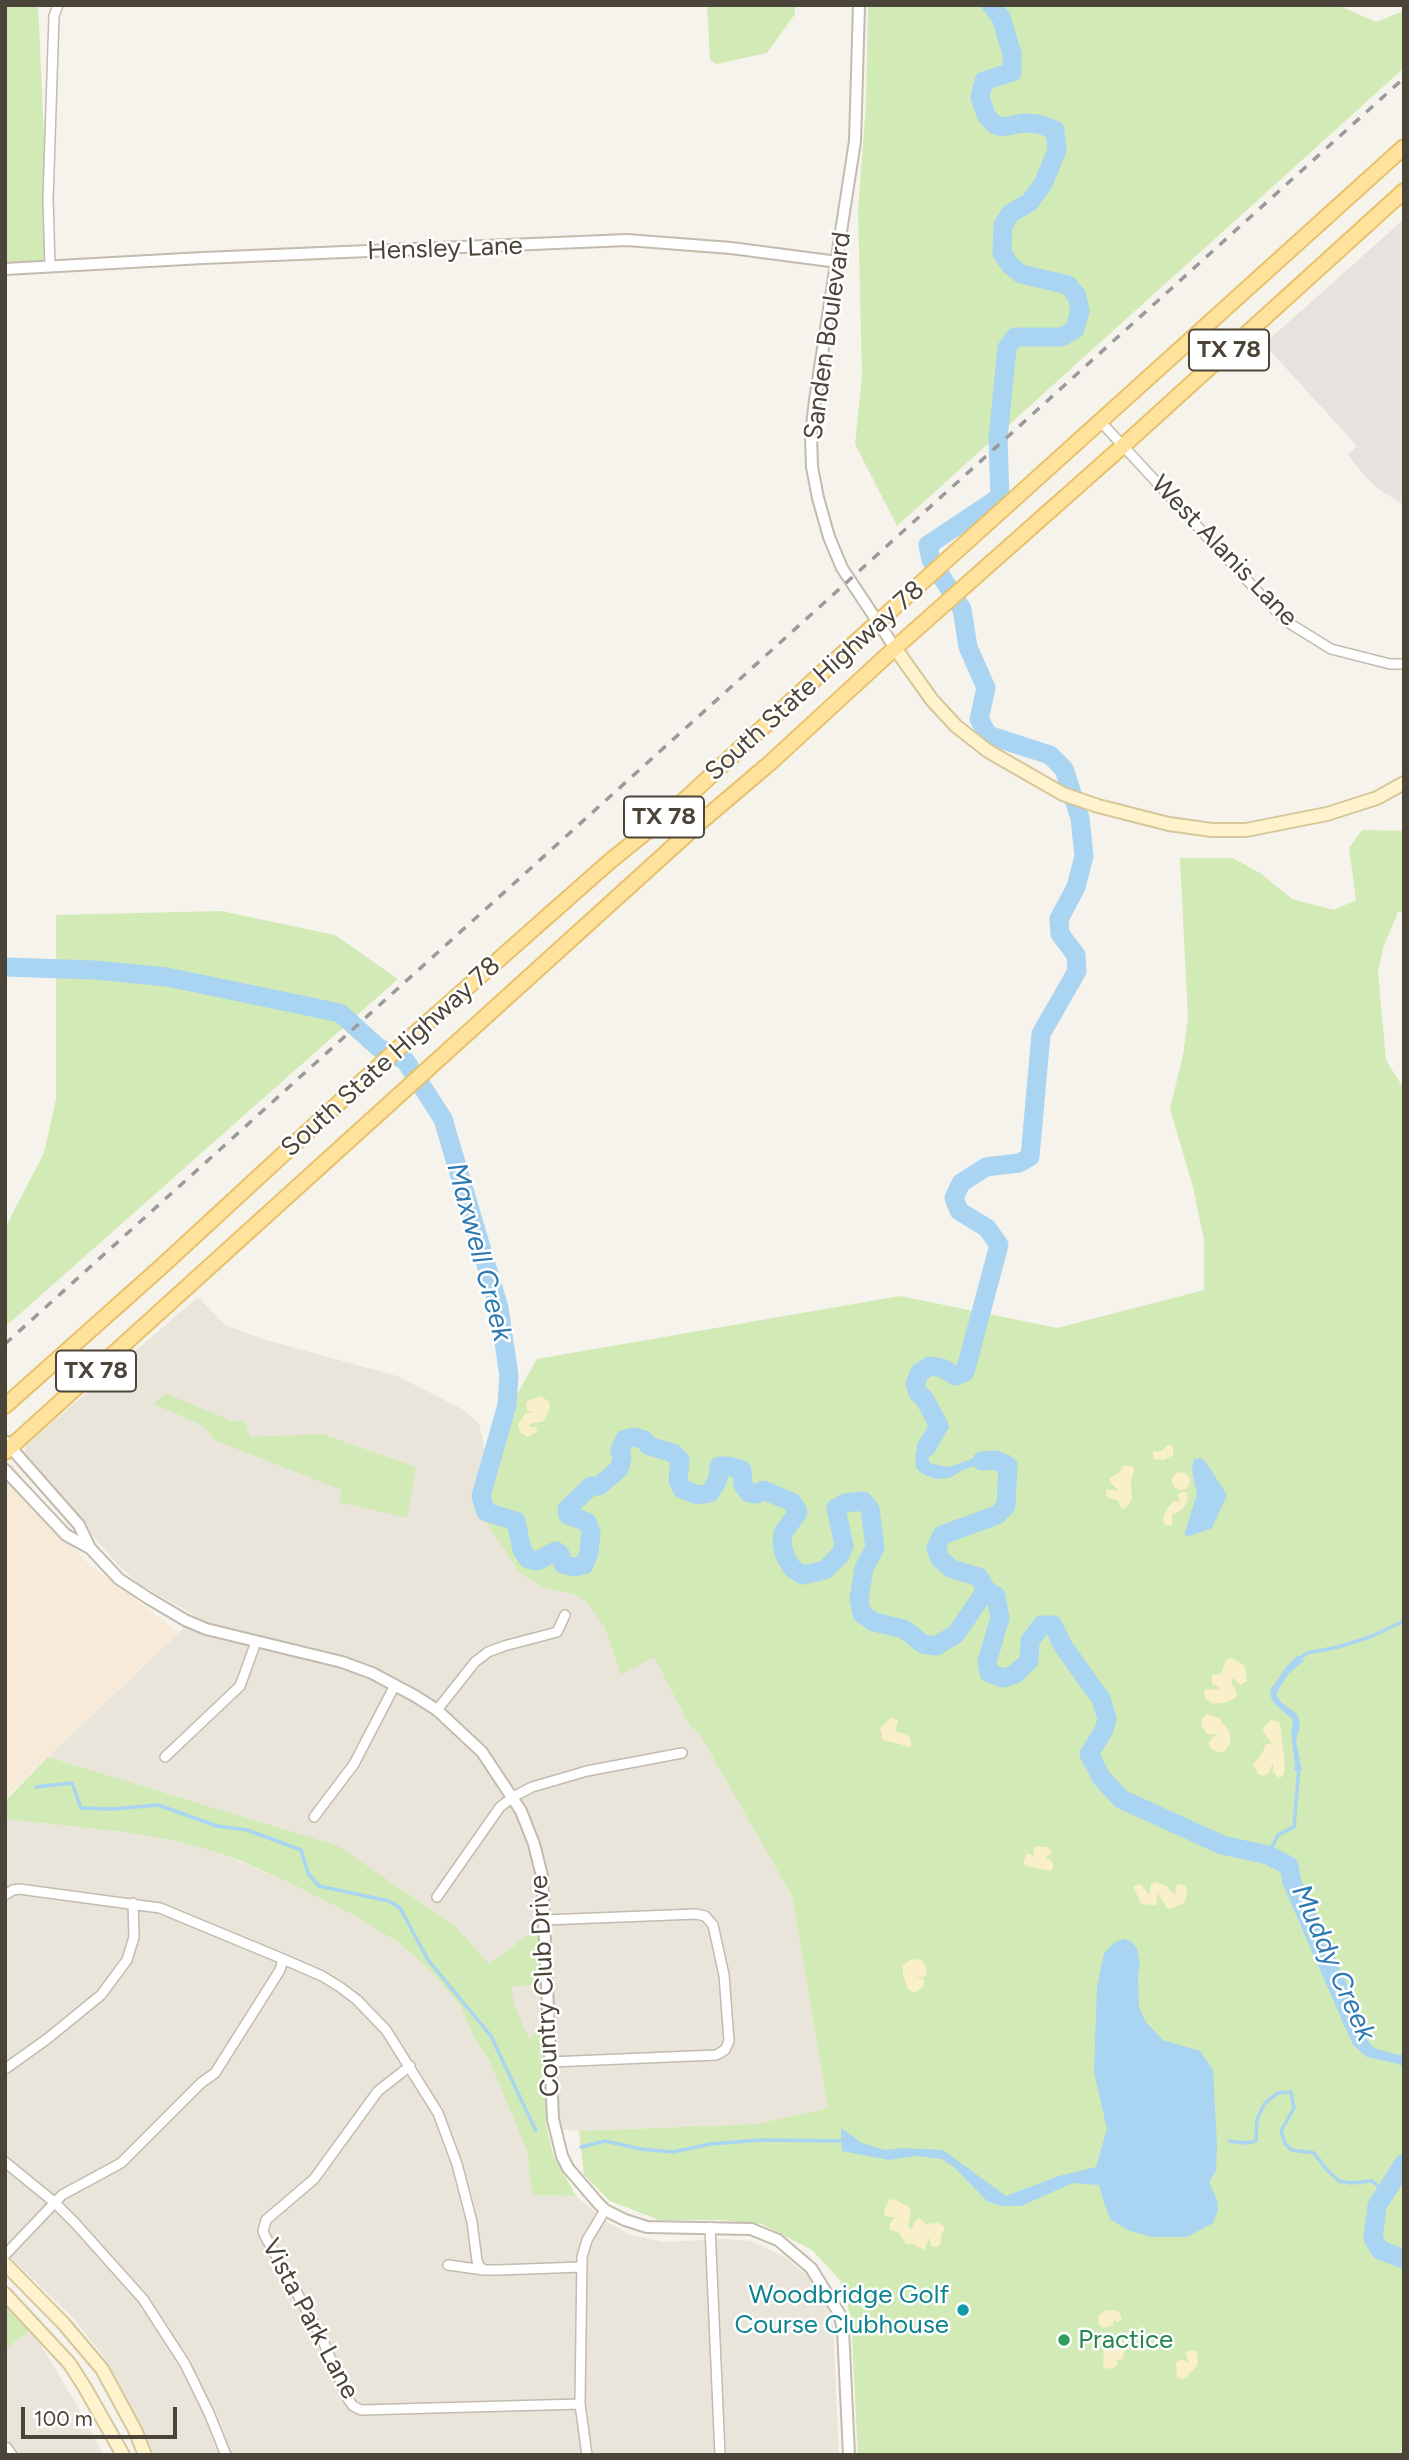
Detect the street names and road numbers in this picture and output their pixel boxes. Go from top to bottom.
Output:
street label: Sanden Boulevard [798,230,858,442]
street label: Hensley Lane [367,231,523,267]
road number: TX 78 [1189,330,1269,370]
street label: West Alanis Lane [1144,469,1304,633]
street label: South State Highway 78 [699,574,931,788]
road number: TX 78 [624,796,704,838]
street label: South State Highway 78 [275,950,507,1164]
road number: TX 78 [56,1350,136,1392]
street label: Country Club Drive [524,1874,566,2098]
street label: Vista Park Lane [255,2234,365,2404]

